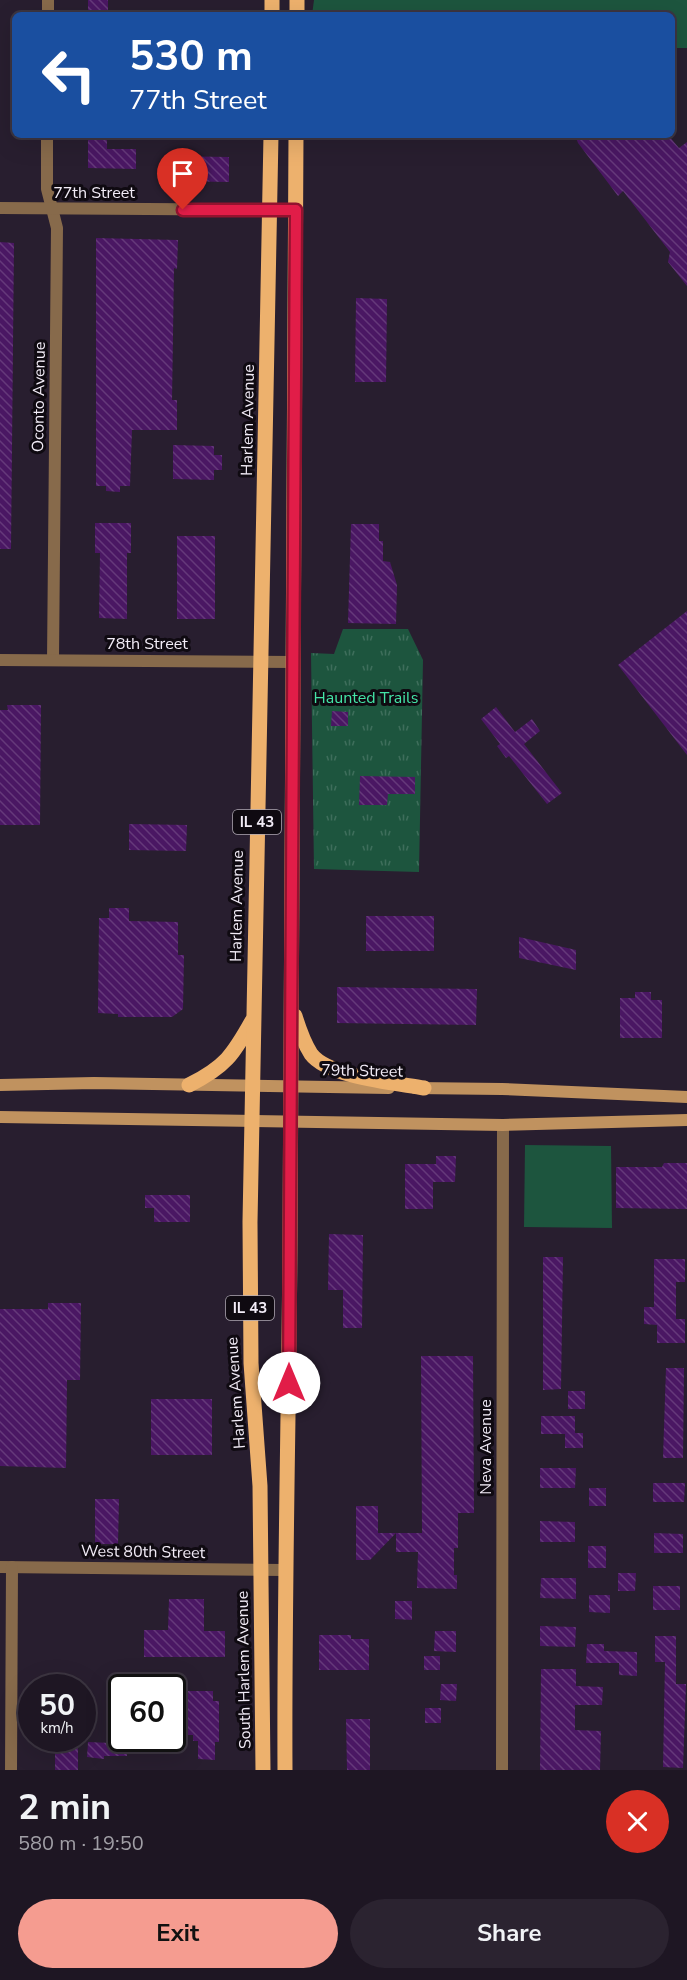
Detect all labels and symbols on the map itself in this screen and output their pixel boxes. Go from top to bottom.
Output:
pin [157,148,208,210]
street label: 77th Street [53,182,135,204]
street label: Oconto Avenue [27,342,51,452]
street label: Harlem Avenue [236,364,260,476]
street label: 78th Street [106,633,188,655]
park label: Haunted Trails [314,687,418,709]
road number: IL 43 [233,810,281,834]
street label: Harlem Avenue [225,850,249,962]
street label: 79th Street [321,1059,403,1083]
road number: IL 43 [226,1296,274,1320]
street label: Harlem Avenue [221,1336,251,1450]
position arrow [257,1351,321,1415]
street label: Neva Avenue [475,1399,497,1495]
street label: West 80th Street [81,1540,206,1564]
street label: South Harlem Avenue [232,1591,256,1749]
speed limit sign: 60 [108,1674,186,1752]

